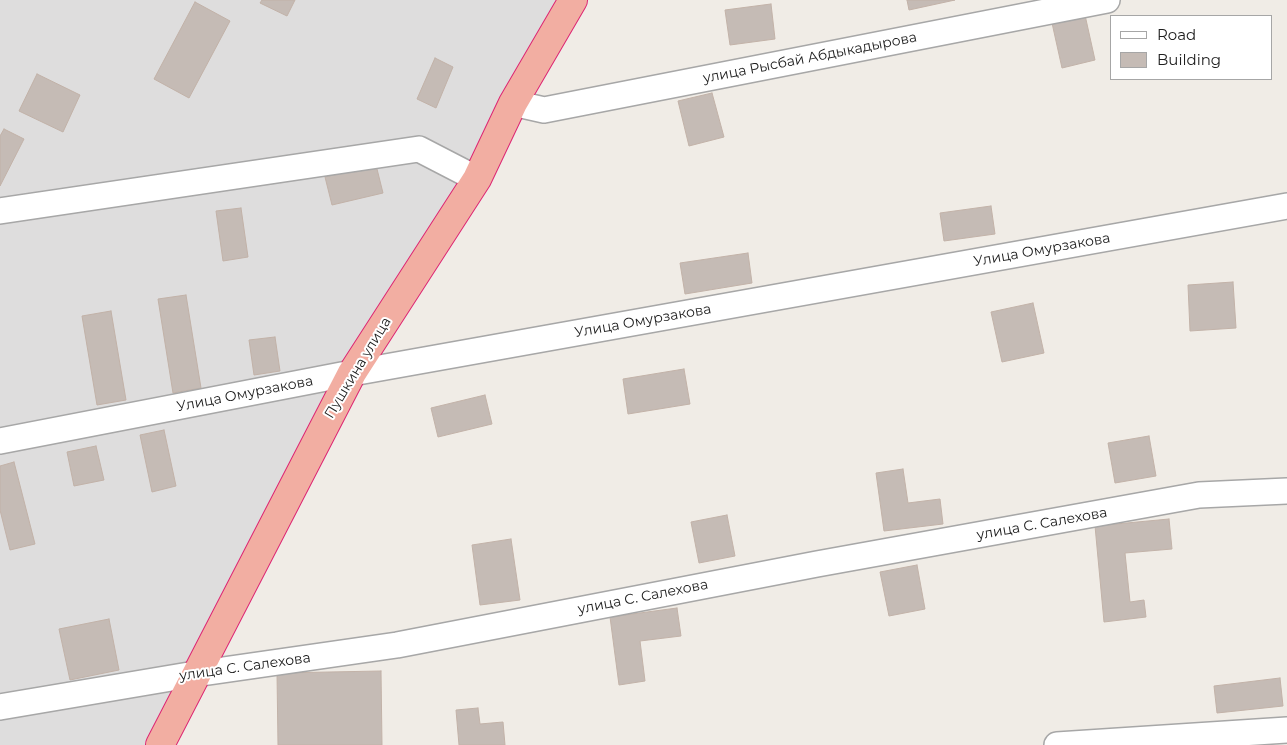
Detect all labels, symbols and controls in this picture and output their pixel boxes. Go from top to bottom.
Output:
legend [1110,15,1272,80]
text: Road [1157,25,1196,44]
street label: улица Рысбай Абдыкадырова [702,29,918,87]
text: Building [1157,50,1221,69]
street label: Улица Омурзакова [972,230,1112,270]
street label: Улица Омурзакова [573,301,713,341]
street label: Пушкина улица [321,314,395,422]
street label: Улица Омурзакова [175,373,315,415]
street label: улица С. Салехова [975,504,1109,544]
street label: улица С. Салехова [576,576,710,618]
street label: улица С. Салехова [178,649,312,685]

